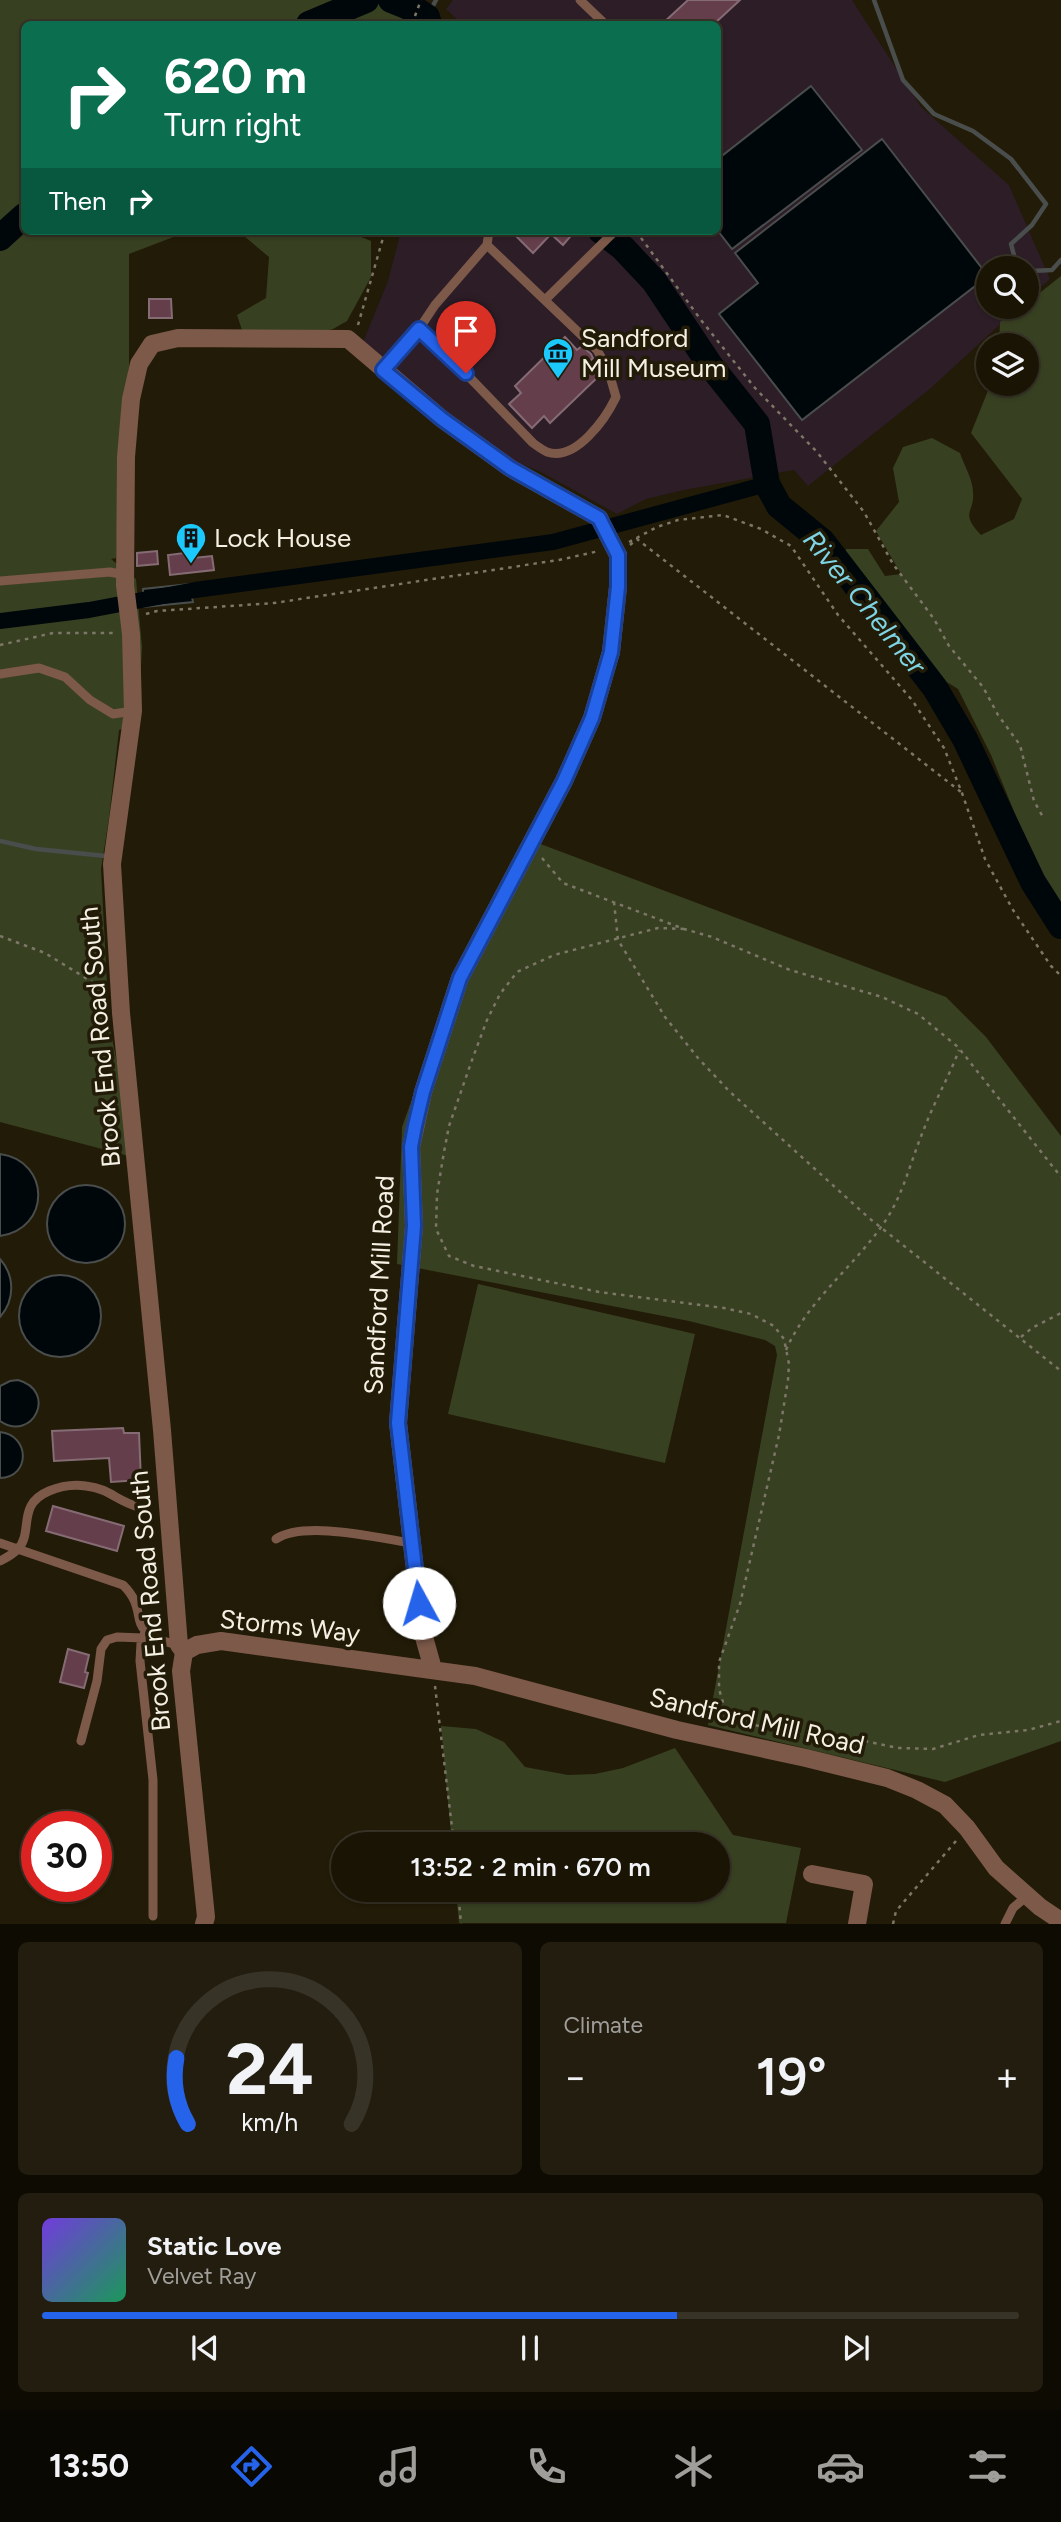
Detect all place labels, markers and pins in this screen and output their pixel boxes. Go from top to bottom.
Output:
pin [436,301,496,373]
place label: Sandford Mill Museum [581,322,726,384]
museum icon: Sandford Mill Museum [541,336,575,380]
building icon: Lock House [174,521,208,565]
place label: Lock House [214,522,351,554]

